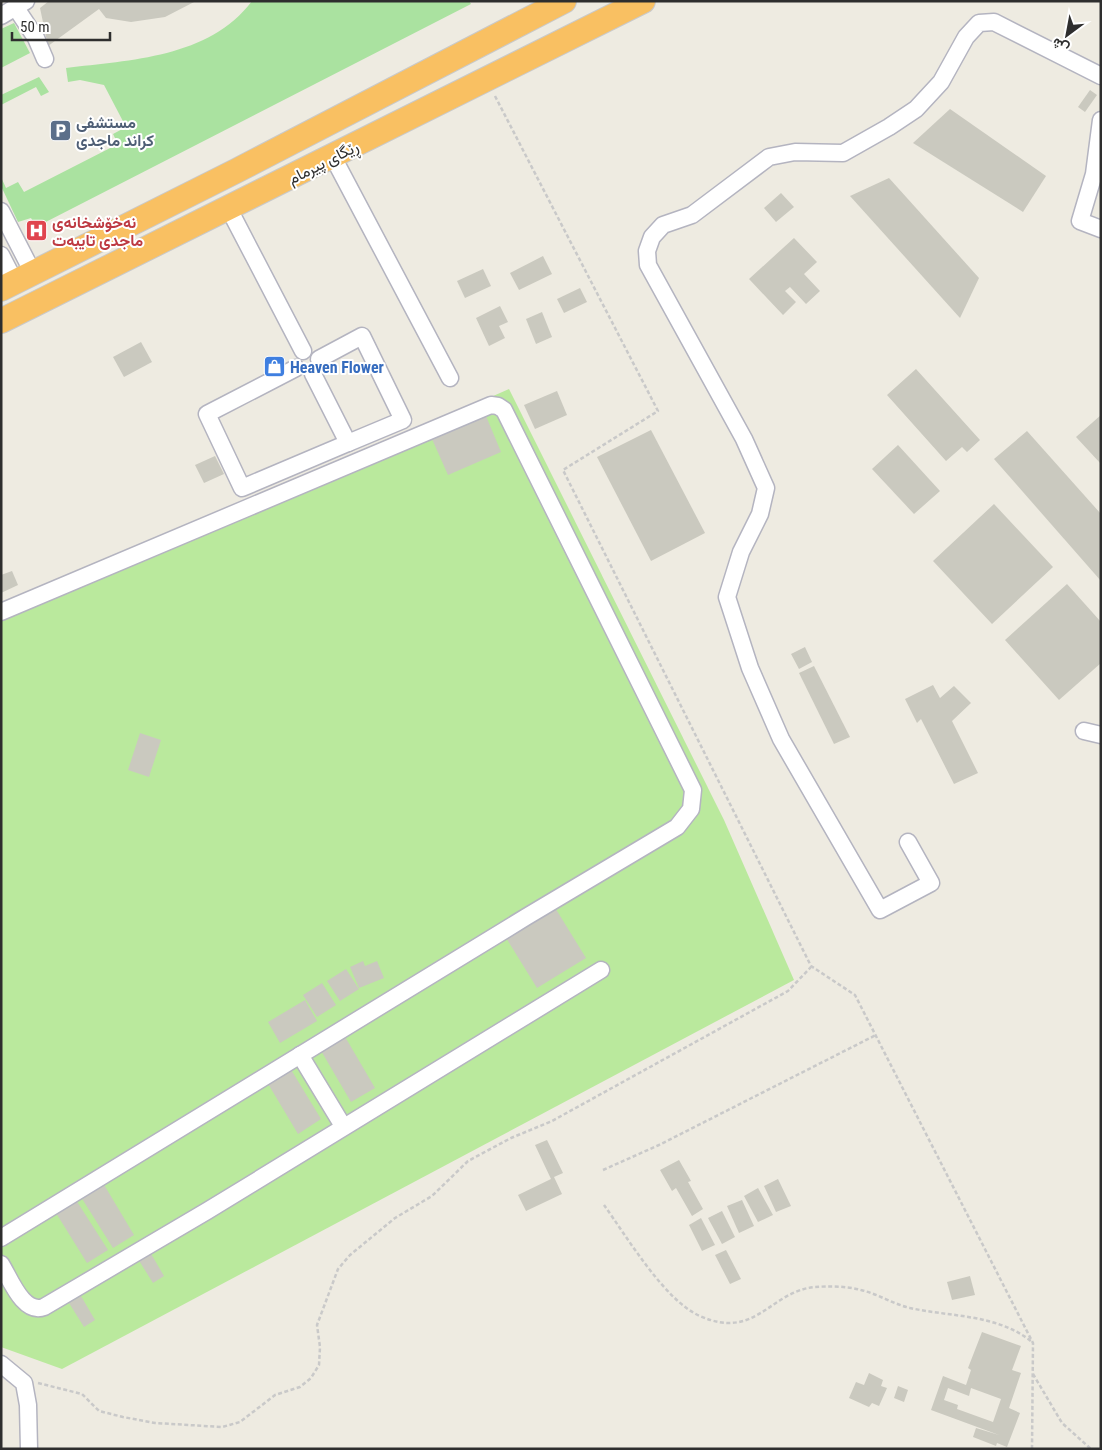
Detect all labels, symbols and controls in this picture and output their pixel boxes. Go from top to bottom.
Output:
scale bar [12,10,110,42]
north arrow [1042,10,1092,60]
text: 50 m [20,18,50,36]
text: ش [1049,34,1072,57]
place label: مستشفی کراند ماجدی [76,113,154,151]
parking icon: مستشفی کراند ماجدی [48,119,72,143]
street label: ڕێگای پیرمام [285,137,363,191]
place label: نەخۆشخانەی ماجدی تایبەت [52,213,144,250]
hospital icon: نەخۆشخانەی ماجدی تایبەت [24,219,48,243]
shop icon: Heaven Flower [262,355,286,379]
place label: Heaven Flower [290,358,384,377]

